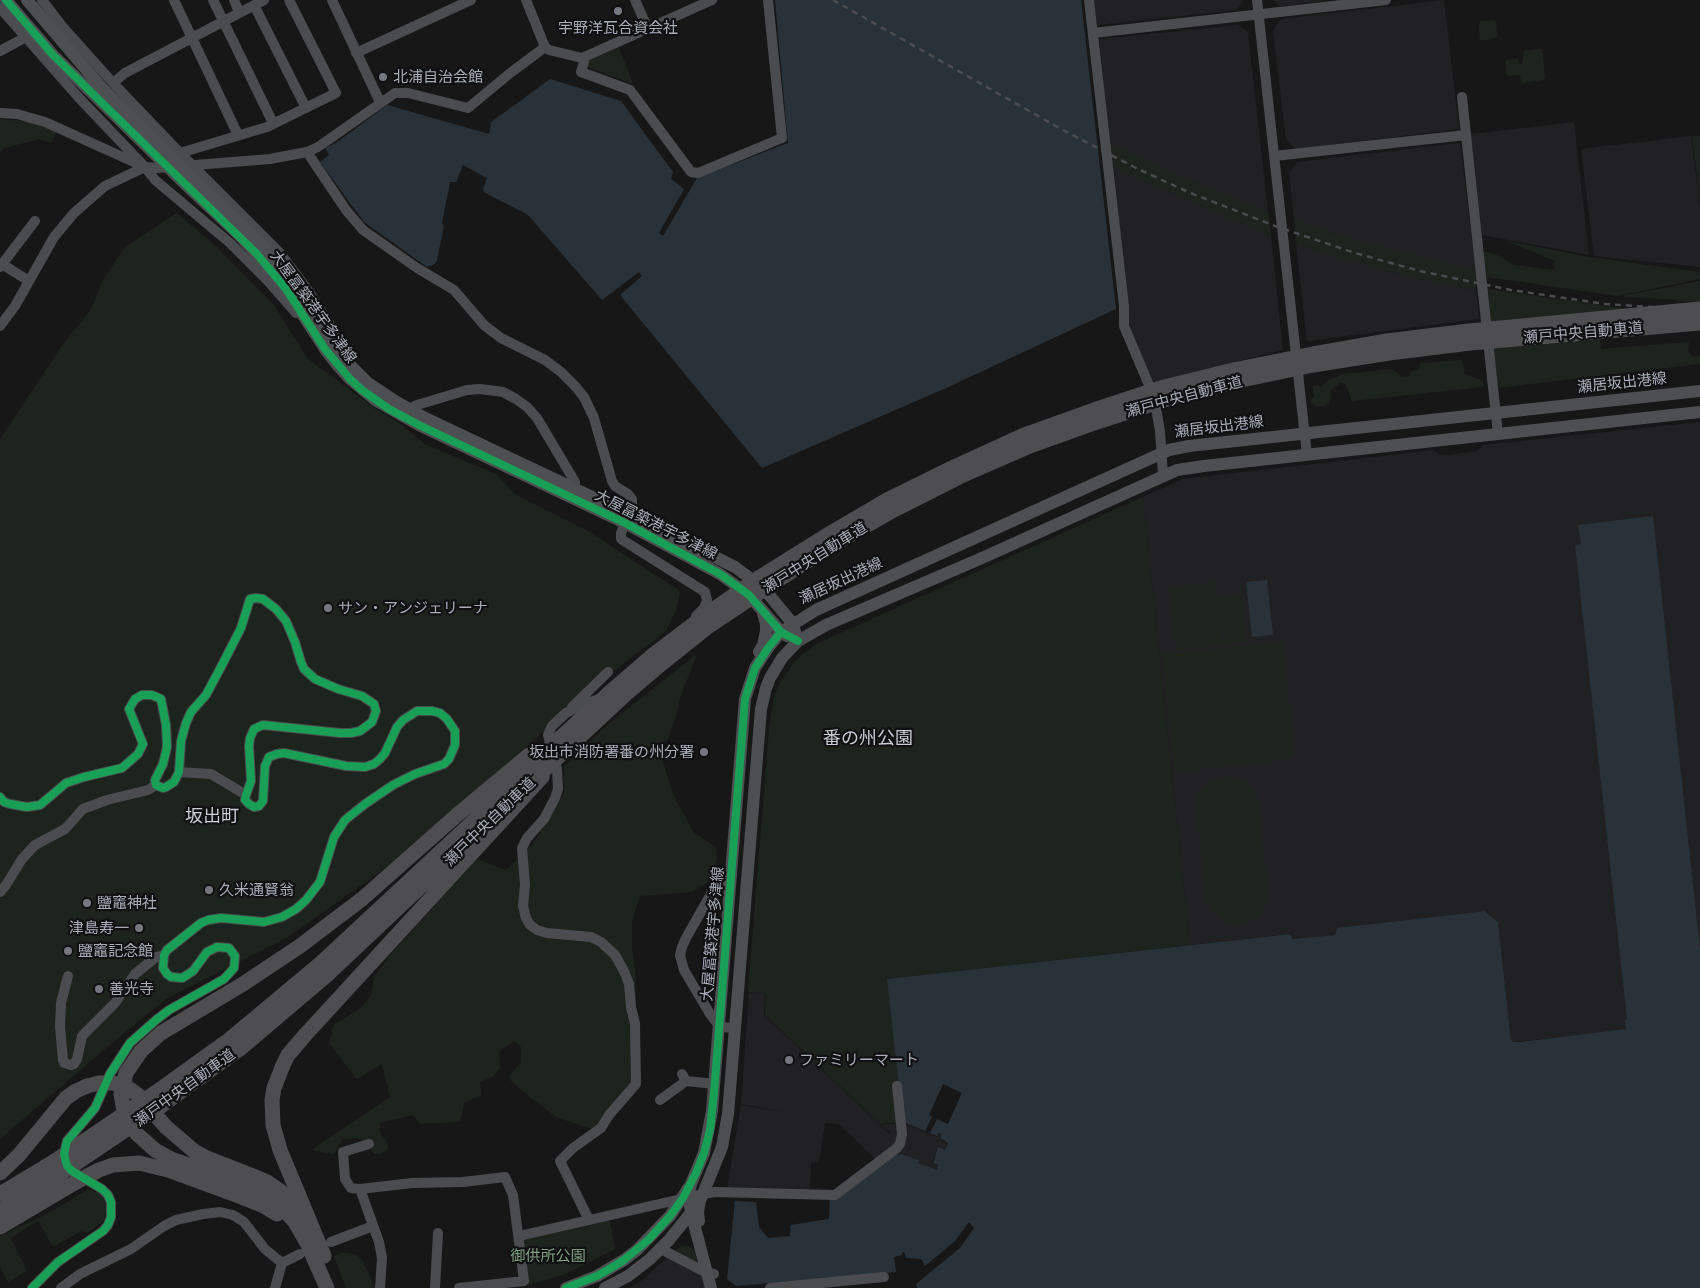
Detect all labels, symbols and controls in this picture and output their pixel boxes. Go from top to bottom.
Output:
marker: 宇野洋瓦合資会社 [612,5,624,17]
place label: 宇野洋瓦合資会社 [558,19,678,37]
place label: 北浦自治会館 [393,68,483,86]
marker: 北浦自治会館 [377,71,389,83]
street label: 大屋冨築港宇多津線 [266,247,360,367]
street label: 瀬戸中央自動車道 [1522,319,1644,347]
street label: 瀬居坂出港線 [1576,369,1668,397]
street label: 瀬戸中央自動車道 [1124,373,1244,421]
street label: 瀬居坂出港線 [1173,413,1265,441]
street label: 大屋冨築港宇多津線 [592,486,720,564]
street label: 瀬戸中央自動車道 [759,519,871,597]
street label: 瀬居坂出港線 [796,554,886,608]
place label: サン・アンジェリーナ [338,599,488,617]
marker: サン・アンジェリーナ [322,602,334,614]
district label: 番の州公園 [823,728,913,750]
place label: 坂出市消防署番の州分署 [529,743,694,761]
marker: 坂出市消防署番の州分署 [698,746,710,758]
street label: 瀬戸中央自動車道 [441,774,539,870]
district label: 坂出町 [185,806,239,828]
street label: 大屋冨築港宇多津線 [698,866,728,1002]
place label: 久米通賢翁 [219,881,294,899]
marker: 久米通賢翁 [203,884,215,896]
place label: 鹽竈神社 [97,894,157,912]
marker: 鹽竈神社 [81,897,93,909]
place label: 津島寿一 [69,919,129,937]
marker: 津島寿一 [133,922,145,934]
place label: 鹽竈記念館 [78,942,153,960]
marker: 鹽竈記念館 [62,945,74,957]
place label: 善光寺 [109,980,154,998]
marker: 善光寺 [93,983,105,995]
street label: 瀬戸中央自動車道 [131,1045,239,1131]
place label: ファミリーマート [799,1051,919,1069]
marker: ファミリーマート [783,1054,795,1066]
park label: 御供所公園 [511,1247,585,1265]

